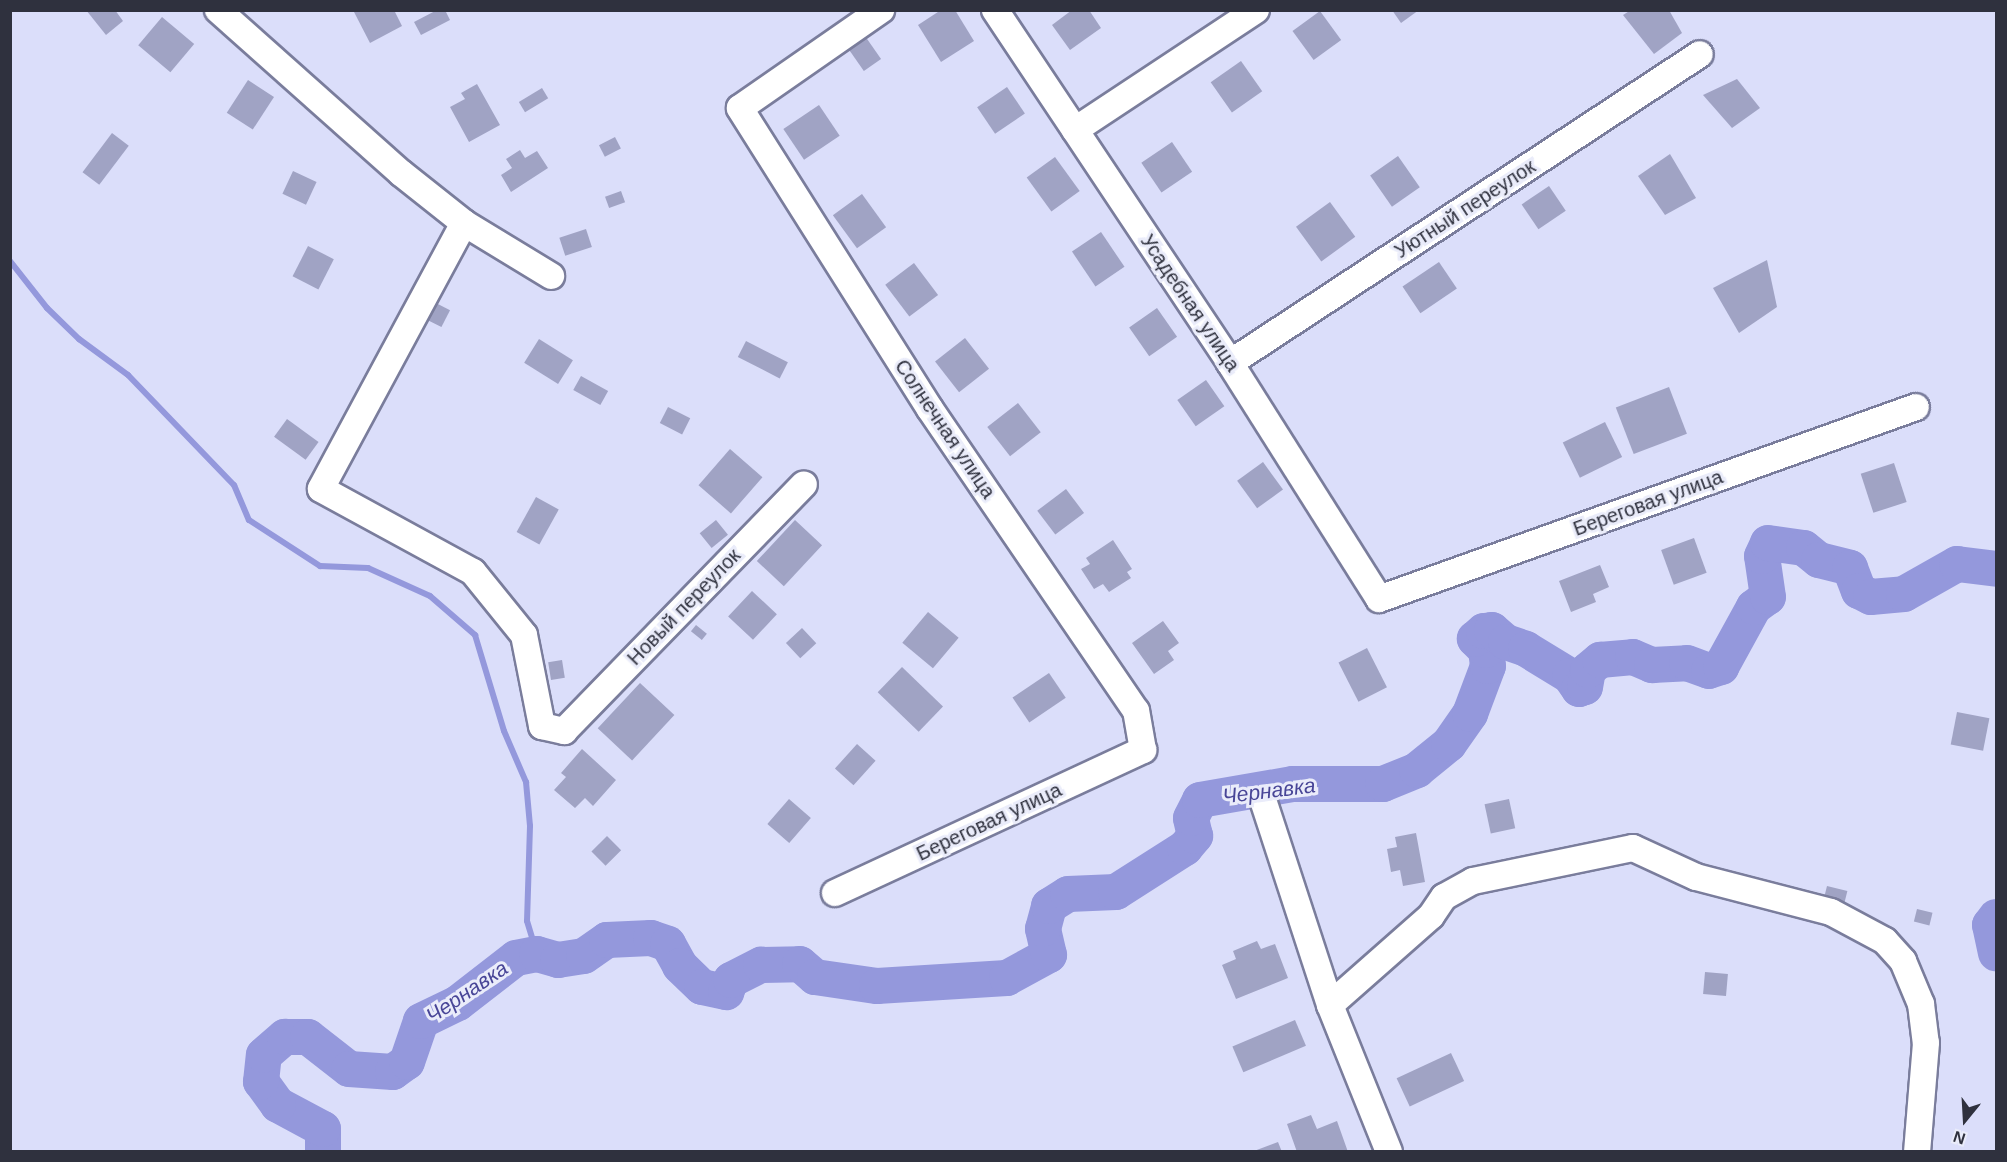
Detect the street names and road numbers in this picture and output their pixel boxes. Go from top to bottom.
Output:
street label: Уютный переулок [1390,155,1540,263]
street label: Усадебная улица [1135,230,1245,376]
street label: Солнечная улица [890,355,1000,503]
street label: Береговая улица [1570,465,1726,541]
street label: Новый переулок [622,544,746,670]
street label: Береговая улица [913,778,1065,866]

